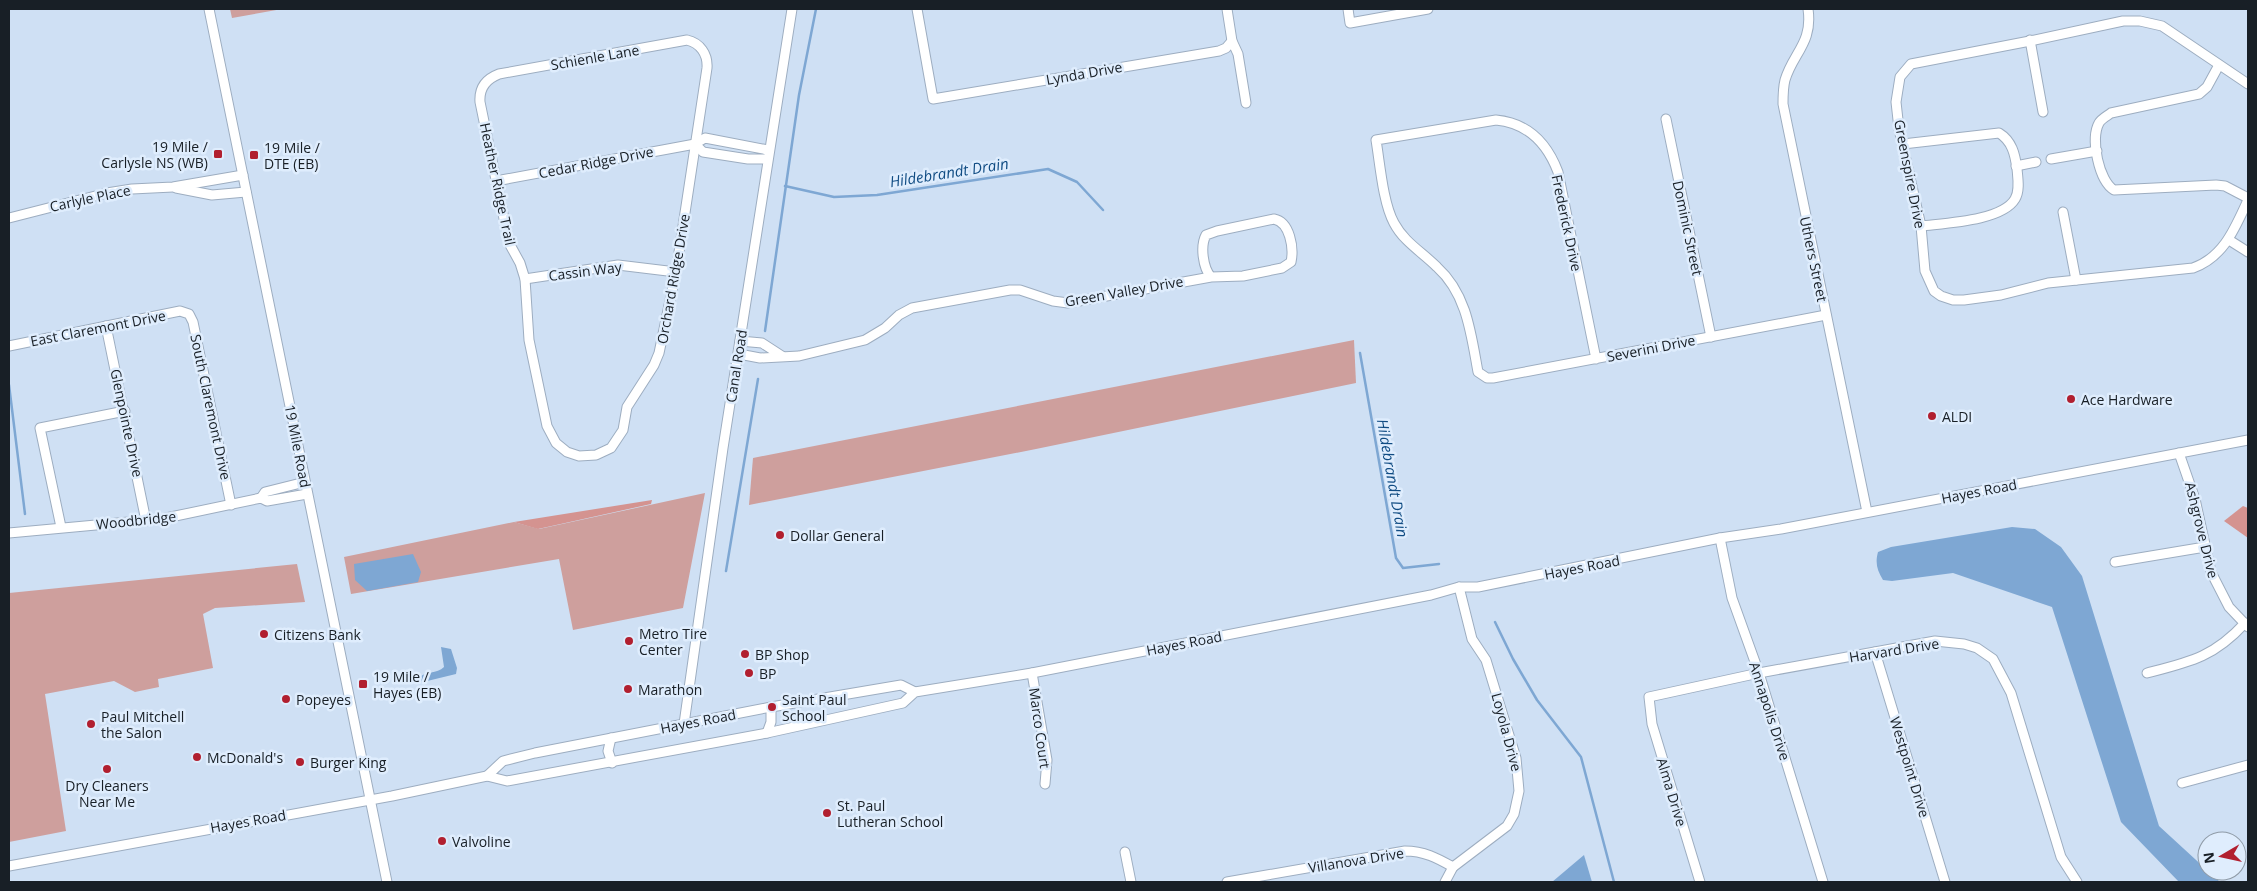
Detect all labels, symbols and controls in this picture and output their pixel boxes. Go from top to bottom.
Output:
street label: Schienle Lane [549,40,641,74]
street label: Lynda Drive [1044,57,1124,89]
street label: Greenspire Drive [1890,118,1930,230]
street label: Heather Ridge Trail [476,121,520,247]
place label: 19 Mile / Carlysle NS (WB) [101,137,208,172]
place label: 19 Mile / DTE (EB) [264,138,320,173]
street label: Cedar Ridge Drive [537,142,655,182]
marker: 19 Mile / Carlysle NS (WB) [212,148,224,160]
marker: 19 Mile / DTE (EB) [248,149,260,161]
water label: Hildebrandt Drain [888,153,1010,191]
street label: Frederick Drive [1547,173,1587,273]
street label: Dominic Street [1669,179,1707,277]
street label: Carlyle Place [48,180,132,216]
street label: Orchard Ridge Drive [652,212,694,346]
street label: Uthers Street [1796,215,1832,303]
street label: Cassin Way [547,257,624,285]
street label: Green Valley Drive [1063,271,1185,311]
street label: East Claremont Drive [29,306,167,350]
street label: Canal Road [721,328,751,404]
street label: Severini Drive [1605,330,1697,366]
street label: South Claremont Drive [186,332,236,482]
street label: Glenpointe Drive [106,367,148,479]
place label: Ace Hardware [2081,390,2173,409]
marker: Ace Hardware [2065,393,2077,405]
street label: 19 Mile Road [281,403,315,489]
place label: ALDI [1942,407,1972,426]
marker: ALDI [1926,410,1938,422]
water label: Hildebrandt Drain [1373,417,1413,539]
street label: Hayes Road [1940,474,2018,508]
street label: Ashgrove Drive [2181,480,2223,580]
street label: Woodbridge [95,506,177,534]
place label: Dollar General [790,526,884,545]
marker: Dollar General [774,529,786,541]
street label: Hayes Road [1543,550,1621,584]
place label: Metro Tire Center [639,624,707,659]
place label: Citizens Bank [274,625,362,644]
street label: Hayes Road [1145,626,1223,660]
marker: Citizens Bank [258,628,270,640]
street label: Harvard Drive [1848,633,1940,666]
marker: Metro Tire Center [623,635,635,647]
place label: BP Shop [755,645,809,664]
marker: BP Shop [739,648,751,660]
street label: Annapolis Drive [1745,659,1795,763]
place label: BP [759,664,776,683]
place label: 19 Mile / Hayes (EB) [373,667,441,702]
marker: BP [743,667,755,679]
marker: 19 Mile / Hayes (EB) [357,678,369,690]
place label: Marathon [638,680,702,699]
marker: Marathon [622,683,634,695]
street label: Marco Court [1025,686,1055,770]
place label: Popeyes [296,690,351,709]
place label: Saint Paul School [782,690,847,725]
street label: Loyola Drive [1487,691,1527,773]
marker: Popeyes [280,693,292,705]
marker: Saint Paul School [766,701,778,713]
street label: Hayes Road [659,704,737,738]
place label: Paul Mitchell the Salon [101,707,184,742]
street label: Westpoint Drive [1886,714,1934,820]
marker: Paul Mitchell the Salon [85,718,97,730]
place label: McDonald's [207,748,283,767]
marker: McDonald's [191,751,203,763]
place label: Burger King [310,753,387,772]
street label: Alma Drive [1653,755,1692,829]
marker: Burger King [294,756,306,768]
marker: Dry Cleaners Near Me [101,763,113,775]
place label: Dry Cleaners Near Me [65,776,149,811]
place label: St. Paul Lutheran School [837,796,943,831]
street label: Hayes Road [209,805,287,837]
marker: St. Paul Lutheran School [821,807,833,819]
north arrow [2197,831,2247,881]
place label: Valvoline [452,832,511,851]
marker: Valvoline [436,835,448,847]
street label: Villanova Drive [1307,843,1405,877]
text: N [2198,851,2219,865]

